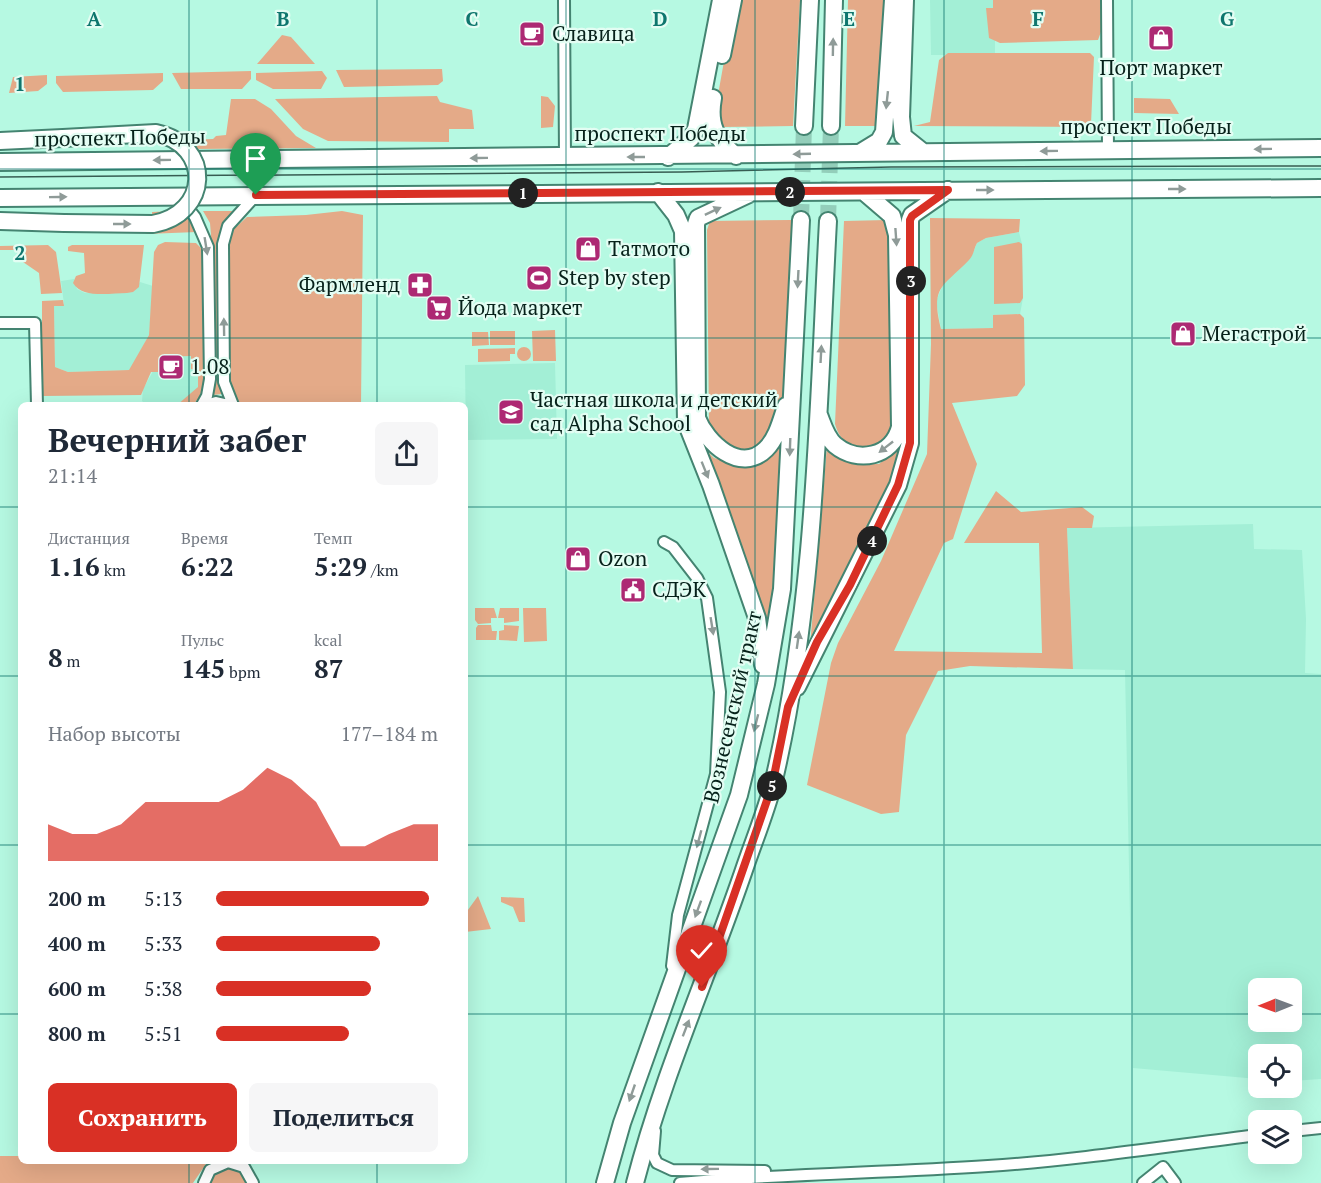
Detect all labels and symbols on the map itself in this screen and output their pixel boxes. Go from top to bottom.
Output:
text: A [87,5,102,32]
text: B [277,5,290,32]
text: C [465,5,479,32]
text: D [653,5,667,32]
text: E [843,5,855,32]
text: F [1032,5,1044,32]
text: G [1220,5,1234,32]
cafe icon: Славица [517,19,547,49]
place label: Славица [552,19,635,47]
shop icon: Порт маркет [1146,23,1176,53]
one-way arrow [828,37,838,56]
place label: Порт маркет [1099,53,1223,81]
text: 1 [14,70,26,97]
one-way arrow [882,91,892,110]
street label: проспект Победы [1060,112,1232,140]
street label: проспект Победы [574,119,746,147]
street label: проспект Победы [34,122,206,152]
pin [230,133,281,195]
one-way arrow [1253,144,1272,154]
one-way arrow [1040,146,1059,156]
one-way arrow [793,149,812,159]
one-way arrow [626,152,645,162]
one-way arrow [470,153,489,163]
one-way arrow [153,155,172,165]
pin: 2 [775,177,805,207]
pin: 1 [508,178,538,208]
one-way arrow [1167,184,1186,194]
one-way arrow [976,185,995,195]
one-way arrow [49,192,68,202]
one-way arrow [704,206,722,216]
one-way arrow [113,219,132,228]
one-way arrow [891,227,901,246]
shop icon: Татмото [573,234,603,264]
place label: Татмото [608,234,690,262]
one-way arrow [202,237,211,256]
text: 2 [14,239,26,266]
sports icon: Step by step [524,263,554,293]
place label: Step by step [558,263,671,291]
pin: 3 [896,266,926,296]
one-way arrow [793,269,802,288]
place label: Фармленд [299,270,400,298]
pharmacy icon: Фармленд [405,270,435,300]
supermarket icon: Йода маркет [424,293,454,323]
place label: Йода маркет [458,293,582,321]
one-way arrow [219,318,228,337]
shop icon: Мегастрой [1168,319,1198,349]
place label: Мегастрой [1202,319,1307,347]
one-way arrow [817,344,826,363]
cafe icon: 1.08 [156,352,186,382]
place label: 1.08 [190,352,229,380]
place label: Частная школа и детский сад Alpha School [530,385,778,437]
school or university icon: Частная школа и детский сад Alpha School [496,397,526,427]
one-way arrow [785,437,794,456]
one-way arrow [879,441,894,453]
one-way arrow [701,461,710,479]
pin: 4 [857,526,887,556]
shop icon: Ozon [563,544,593,574]
place label: Ozon [598,544,648,572]
public building icon: СДЭК [618,575,648,605]
place label: СДЭК [652,575,706,603]
street label: Вознесенский тракт [696,608,768,806]
one-way arrow [708,617,717,636]
one-way arrow [793,630,802,649]
one-way arrow [751,714,761,732]
pin: 5 [757,771,787,801]
one-way arrow [693,830,703,848]
one-way arrow [692,900,702,918]
pin [676,925,727,987]
north arrow [1248,978,1302,1032]
one-way arrow [682,1019,691,1037]
one-way arrow [627,1084,637,1102]
one-way arrow [701,1165,720,1174]

